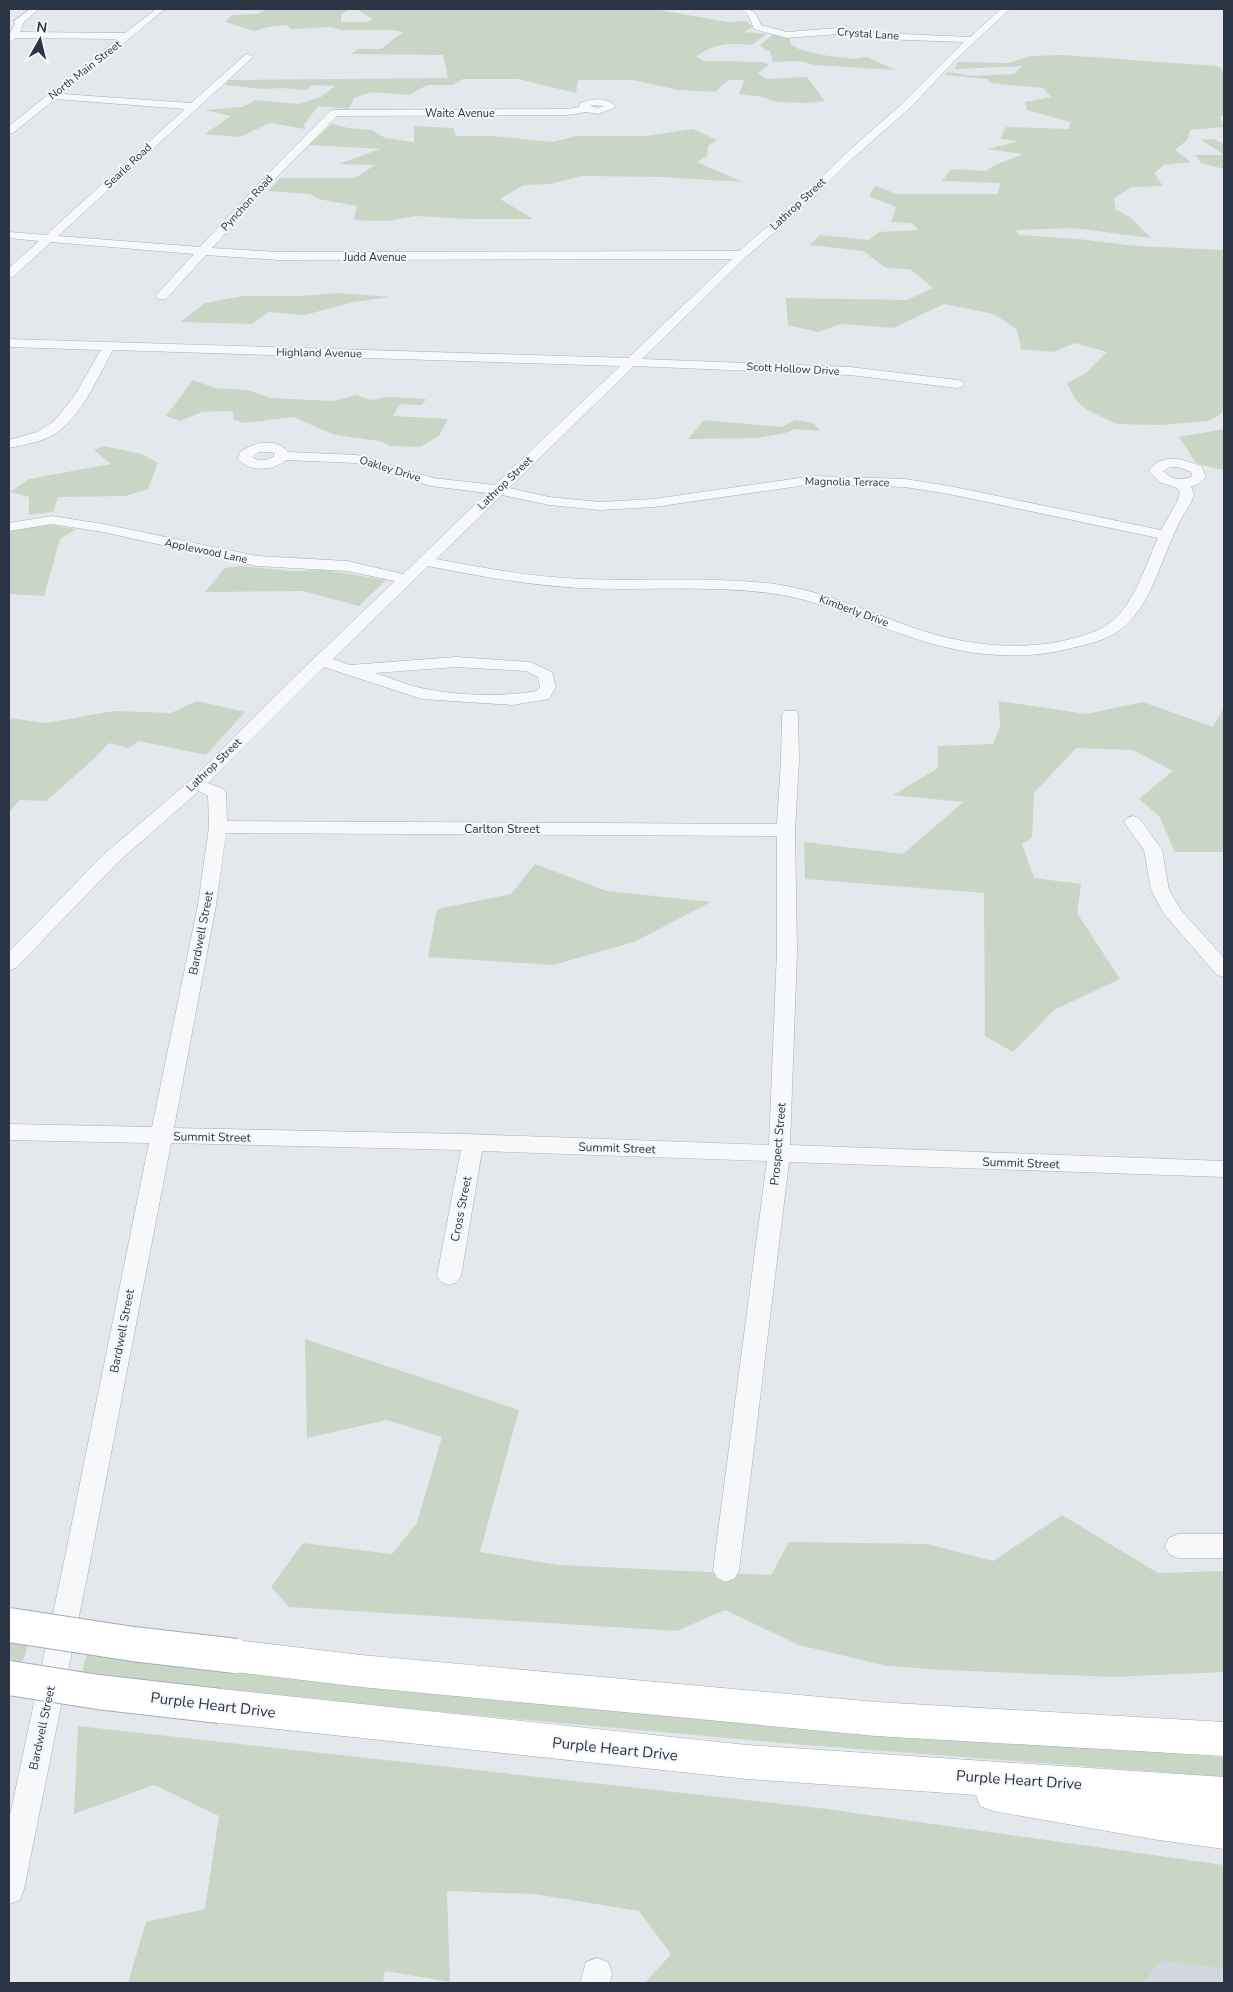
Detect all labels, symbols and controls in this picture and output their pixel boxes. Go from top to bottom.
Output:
north arrow [15,15,65,65]
text: N [35,17,48,38]
street label: Crystal Lane [836,24,900,44]
street label: North Main Street [46,37,125,103]
street label: Waite Avenue [425,106,495,121]
street label: Searle Road [101,140,155,192]
street label: Pynchon Road [218,172,276,234]
street label: Lathrop Street [767,174,829,234]
street label: Judd Avenue [343,250,407,265]
street label: Highland Avenue [276,345,362,361]
street label: Scott Hollow Drive [746,359,840,379]
street label: Oakley Drive [358,453,423,485]
street label: Lathrop Street [474,453,536,513]
street label: Magnolia Terrace [805,474,890,490]
street label: Applewood Lane [163,535,249,567]
street label: Kimberly Drive [817,592,891,631]
street label: Lathrop Street [183,735,245,795]
street label: Carlton Street [464,821,541,837]
street label: Bardwell Street [185,889,217,976]
street label: Prospect Street [766,1101,790,1186]
street label: Summit Street [173,1128,252,1146]
street label: Summit Street [578,1139,657,1157]
street label: Summit Street [982,1154,1061,1172]
street label: Cross Street [447,1174,475,1243]
street label: Bardwell Street [106,1287,138,1374]
street label: Bardwell Street [25,1684,59,1771]
street label: Purple Heart Drive [149,1687,277,1723]
street label: Purple Heart Drive [551,1732,679,1766]
street label: Purple Heart Drive [955,1766,1083,1794]

